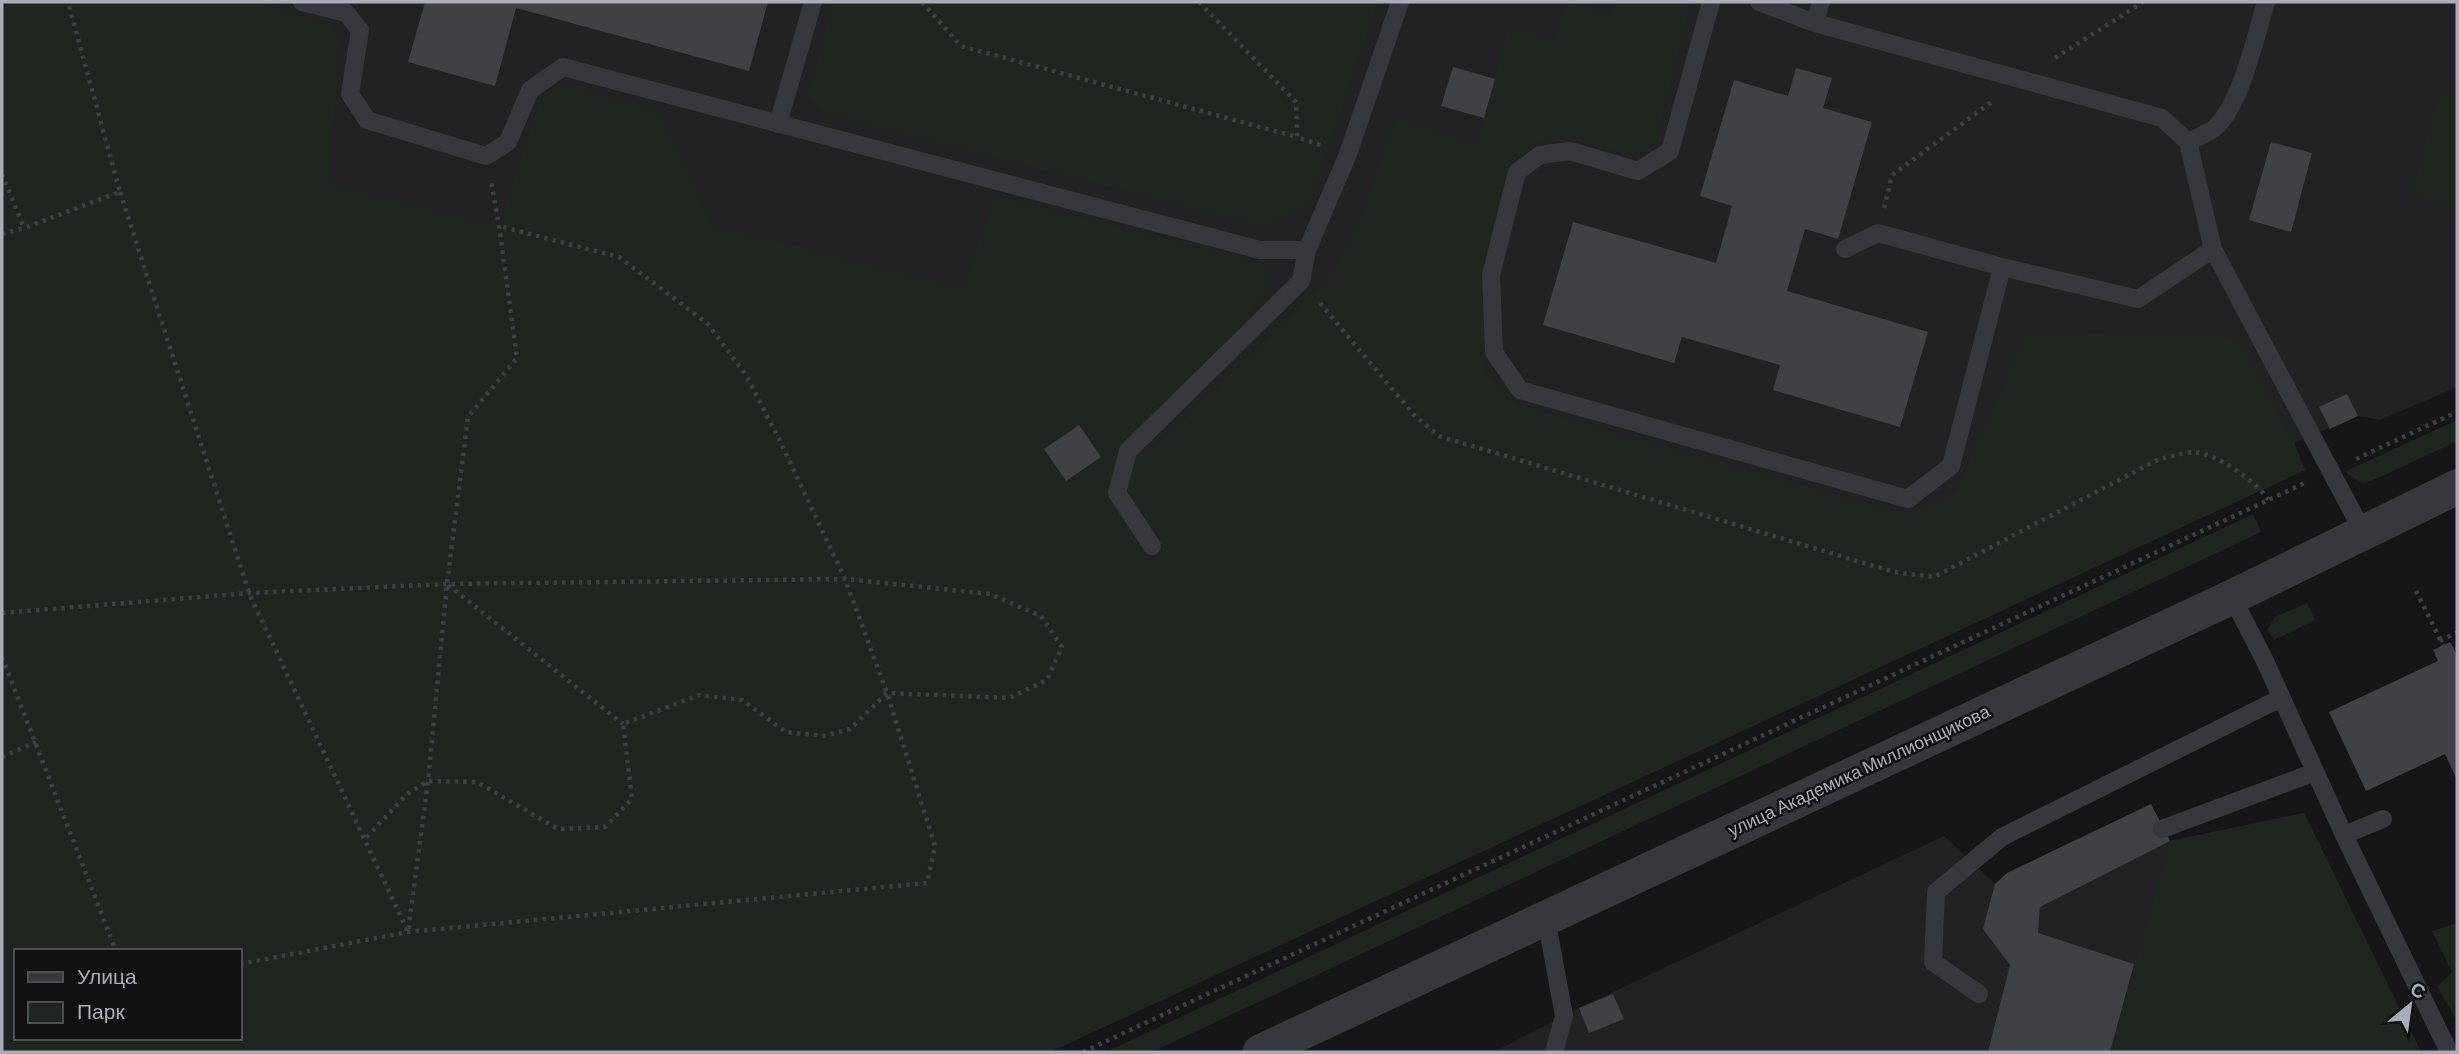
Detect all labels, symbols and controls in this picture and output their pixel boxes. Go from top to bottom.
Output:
street label: улица Академика Миллионщикова [1724,699,1994,841]
legend [14,949,242,1040]
text: Улица [77,963,137,988]
north arrow [2375,970,2445,1040]
text: С [2407,976,2430,1003]
text: Парк [77,998,125,1023]

